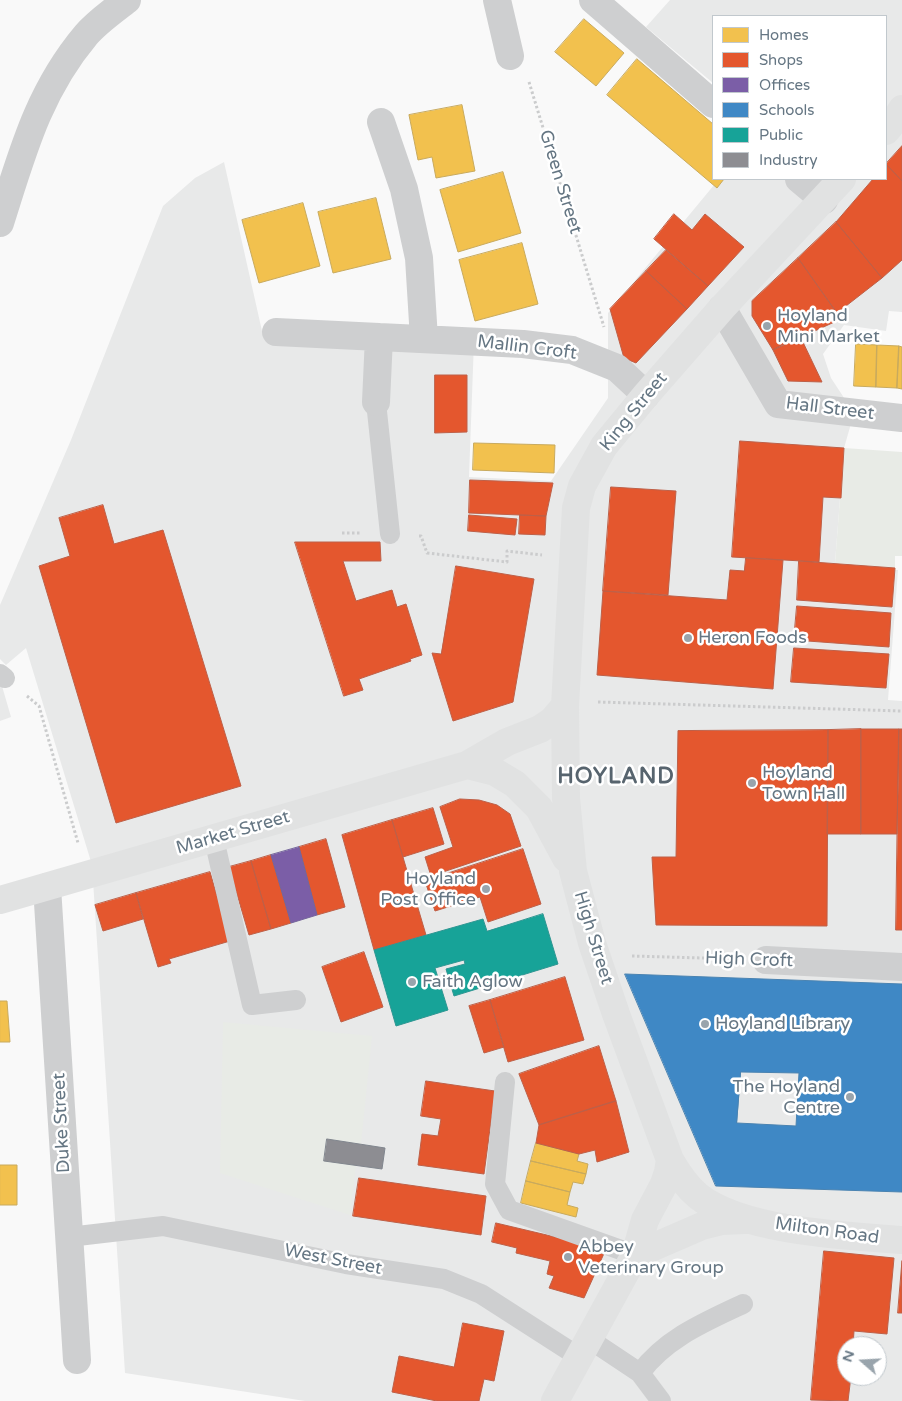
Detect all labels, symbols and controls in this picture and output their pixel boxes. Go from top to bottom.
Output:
legend [712,15,887,180]
text: Homes [759,26,809,44]
text: Shops [759,51,803,69]
text: Offices [759,76,810,94]
text: Schools [759,101,815,119]
text: Public [759,126,803,144]
street label: Green Street [534,127,586,237]
text: Industry [759,151,818,169]
place label: Hoyland Mini Market [777,305,880,348]
marker: Hoyland Mini Market [761,320,773,332]
street label: Mallin Croft [476,331,578,365]
street label: King Street [596,368,672,456]
street label: Hall Street [785,393,875,425]
place label: Heron Foods [698,627,807,649]
marker: Heron Foods [682,632,694,644]
place label: Hoyland Town Hall [762,762,845,804]
district label: HOYLAND [556,764,676,790]
marker: Hoyland Town Hall [746,777,758,789]
street label: Market Street [174,806,292,860]
place label: Hoyland Post Office [380,868,476,911]
marker: Hoyland Post Office [480,883,492,895]
street label: High Street [569,889,617,987]
street label: High Croft [704,948,794,972]
place label: Faith Aglow [422,971,523,993]
marker: Faith Aglow [406,976,418,988]
place label: Hoyland Library [715,1013,850,1035]
marker: Hoyland Library [699,1018,711,1030]
street label: Duke Street [49,1072,75,1174]
place label: The Hoyland Centre [733,1076,840,1118]
marker: The Hoyland Centre [844,1091,856,1103]
street label: Milton Road [774,1213,880,1249]
place label: Abbey Veterinary Group [578,1236,724,1278]
street label: West Street [282,1240,384,1280]
marker: Abbey Veterinary Group [562,1251,574,1263]
north arrow [837,1336,887,1386]
text: N [838,1348,858,1364]

